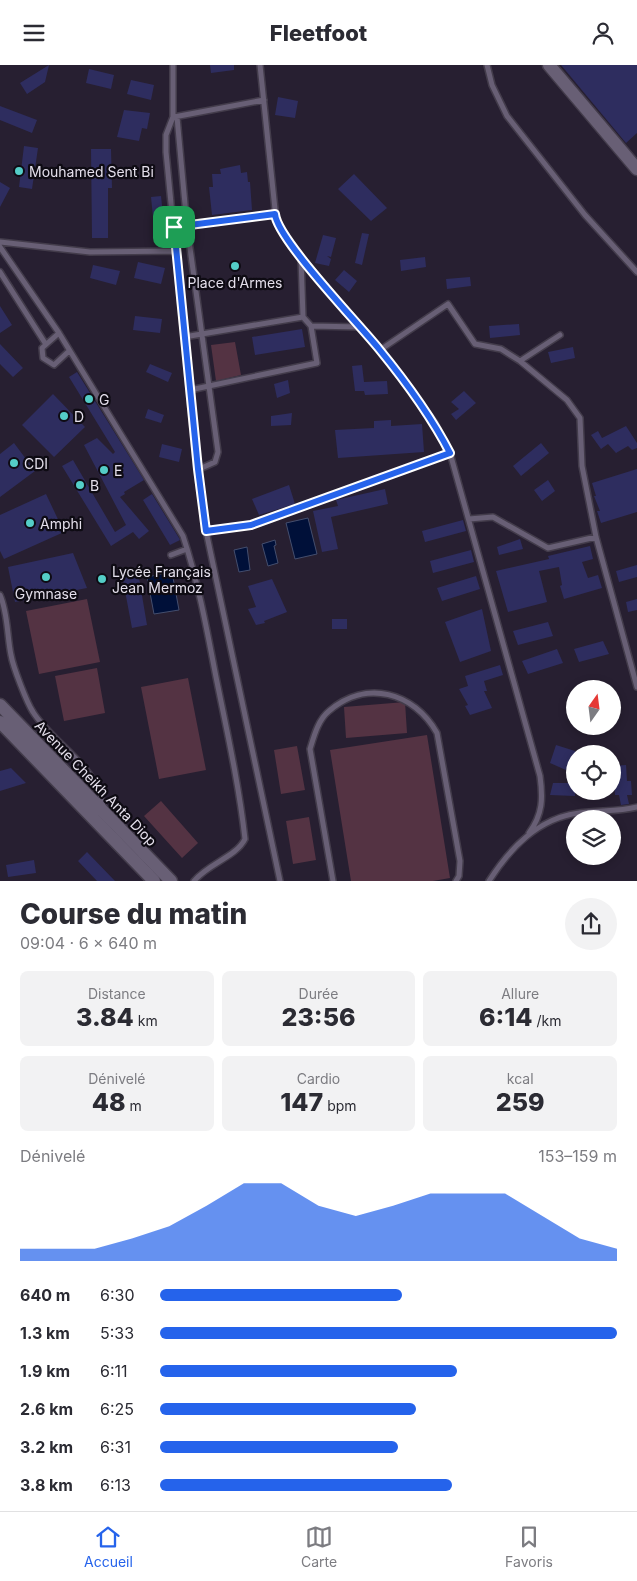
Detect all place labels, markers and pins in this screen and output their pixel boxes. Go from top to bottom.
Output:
place label: Mouhamed Sent Bi [29,163,154,180]
marker: Mouhamed Sent Bi [13,165,25,177]
pin [153,206,195,248]
marker: Place d'Armes [229,260,241,272]
place label: Place d'Armes [188,274,282,291]
place label: G [99,391,109,408]
marker: G [83,393,95,405]
place label: D [74,408,84,425]
marker: D [58,410,70,422]
place label: CDI [24,455,48,472]
marker: CDI [8,457,20,469]
place label: E [114,462,122,479]
marker: E [98,464,110,476]
place label: B [90,477,99,494]
marker: B [74,479,86,491]
place label: Amphi [40,515,82,532]
marker: Amphi [24,517,36,529]
place label: Lycée Français Jean Mermoz [112,563,211,596]
marker: Gymnase [40,571,52,583]
marker: Lycée Français Jean Mermoz [96,573,108,585]
place label: Gymnase [15,585,77,602]

